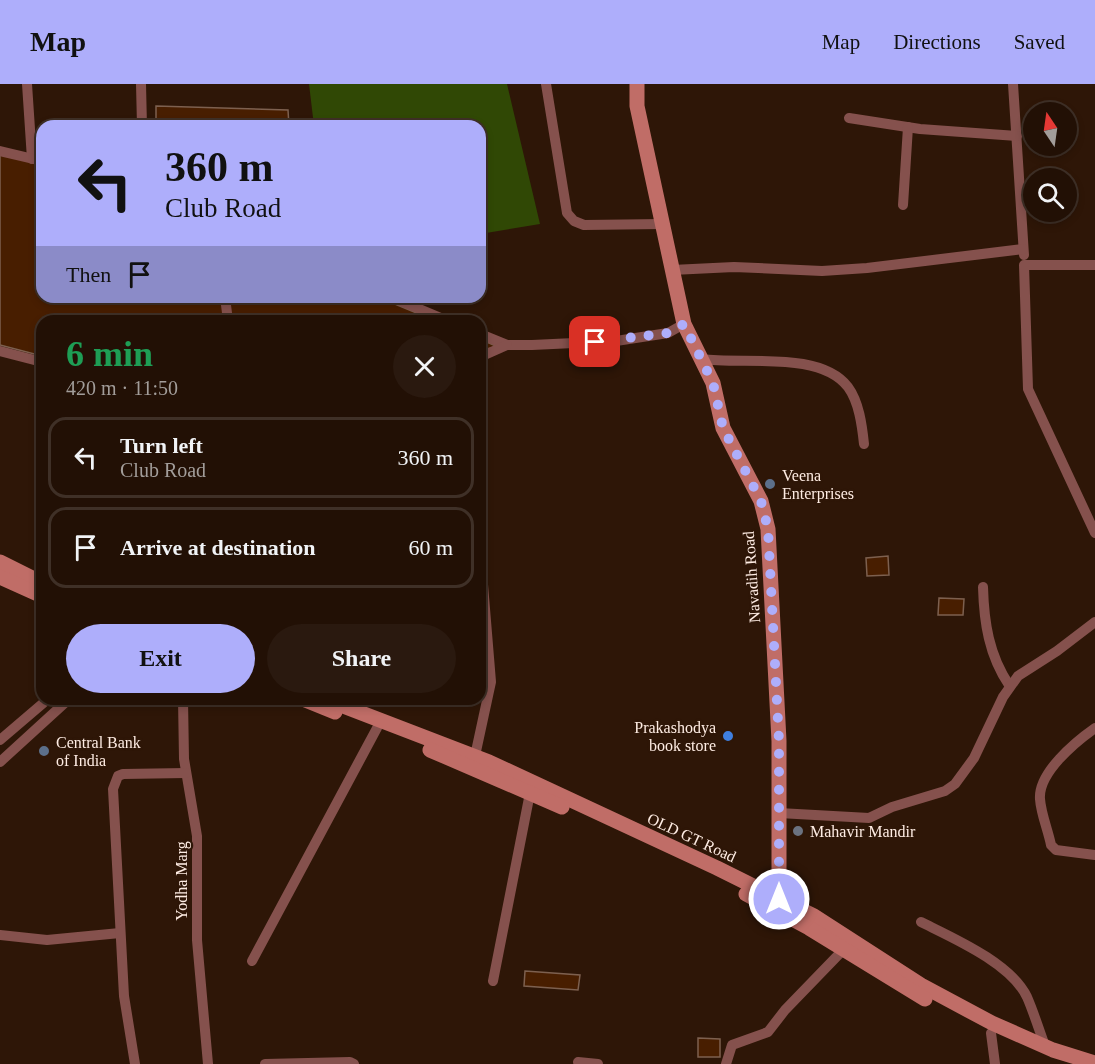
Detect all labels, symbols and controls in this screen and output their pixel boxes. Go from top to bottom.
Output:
text: Map [30,26,86,57]
text: Map [822,30,860,54]
text: Directions [893,30,981,54]
text: Saved [1014,30,1065,54]
north arrow [1023,102,1077,156]
map controls [1023,102,1077,222]
icon: left [66,144,144,222]
text: 360 m [165,144,274,190]
button: search [1023,168,1077,222]
text: Club Road [165,193,281,223]
icon: arrive [123,258,156,291]
text: Then [66,262,111,287]
pin [569,316,620,367]
icon: arrive [578,325,611,358]
text: 6 min [66,334,153,374]
button: close [393,335,456,398]
text: 420 m · 11:50 [66,377,178,399]
text: Turn left [120,433,203,458]
icon: left [69,441,102,474]
text: 360 m [397,445,453,470]
text: Club Road [120,459,206,481]
place label: Veena Enterprises [782,467,854,503]
marker: Veena Enterprises [763,477,777,491]
street label: Navadih Road [740,530,763,623]
icon: arrive [69,531,102,564]
text: Arrive at destination [120,535,316,560]
text: 60 m [408,535,453,560]
button: Exit [66,624,255,693]
button: Share [267,624,456,693]
place label: Prakashodya book store [634,719,716,754]
marker: Prakashodya book store [721,729,735,743]
place label: Central Bank of India [56,734,141,769]
marker: Central Bank of India [37,744,51,758]
street label: OLD GT Road [645,810,739,865]
place label: Mahavir Mandir [810,823,916,840]
marker: Mahavir Mandir [791,824,805,838]
street label: Yodha Marg [173,841,191,921]
position arrow [747,867,811,931]

